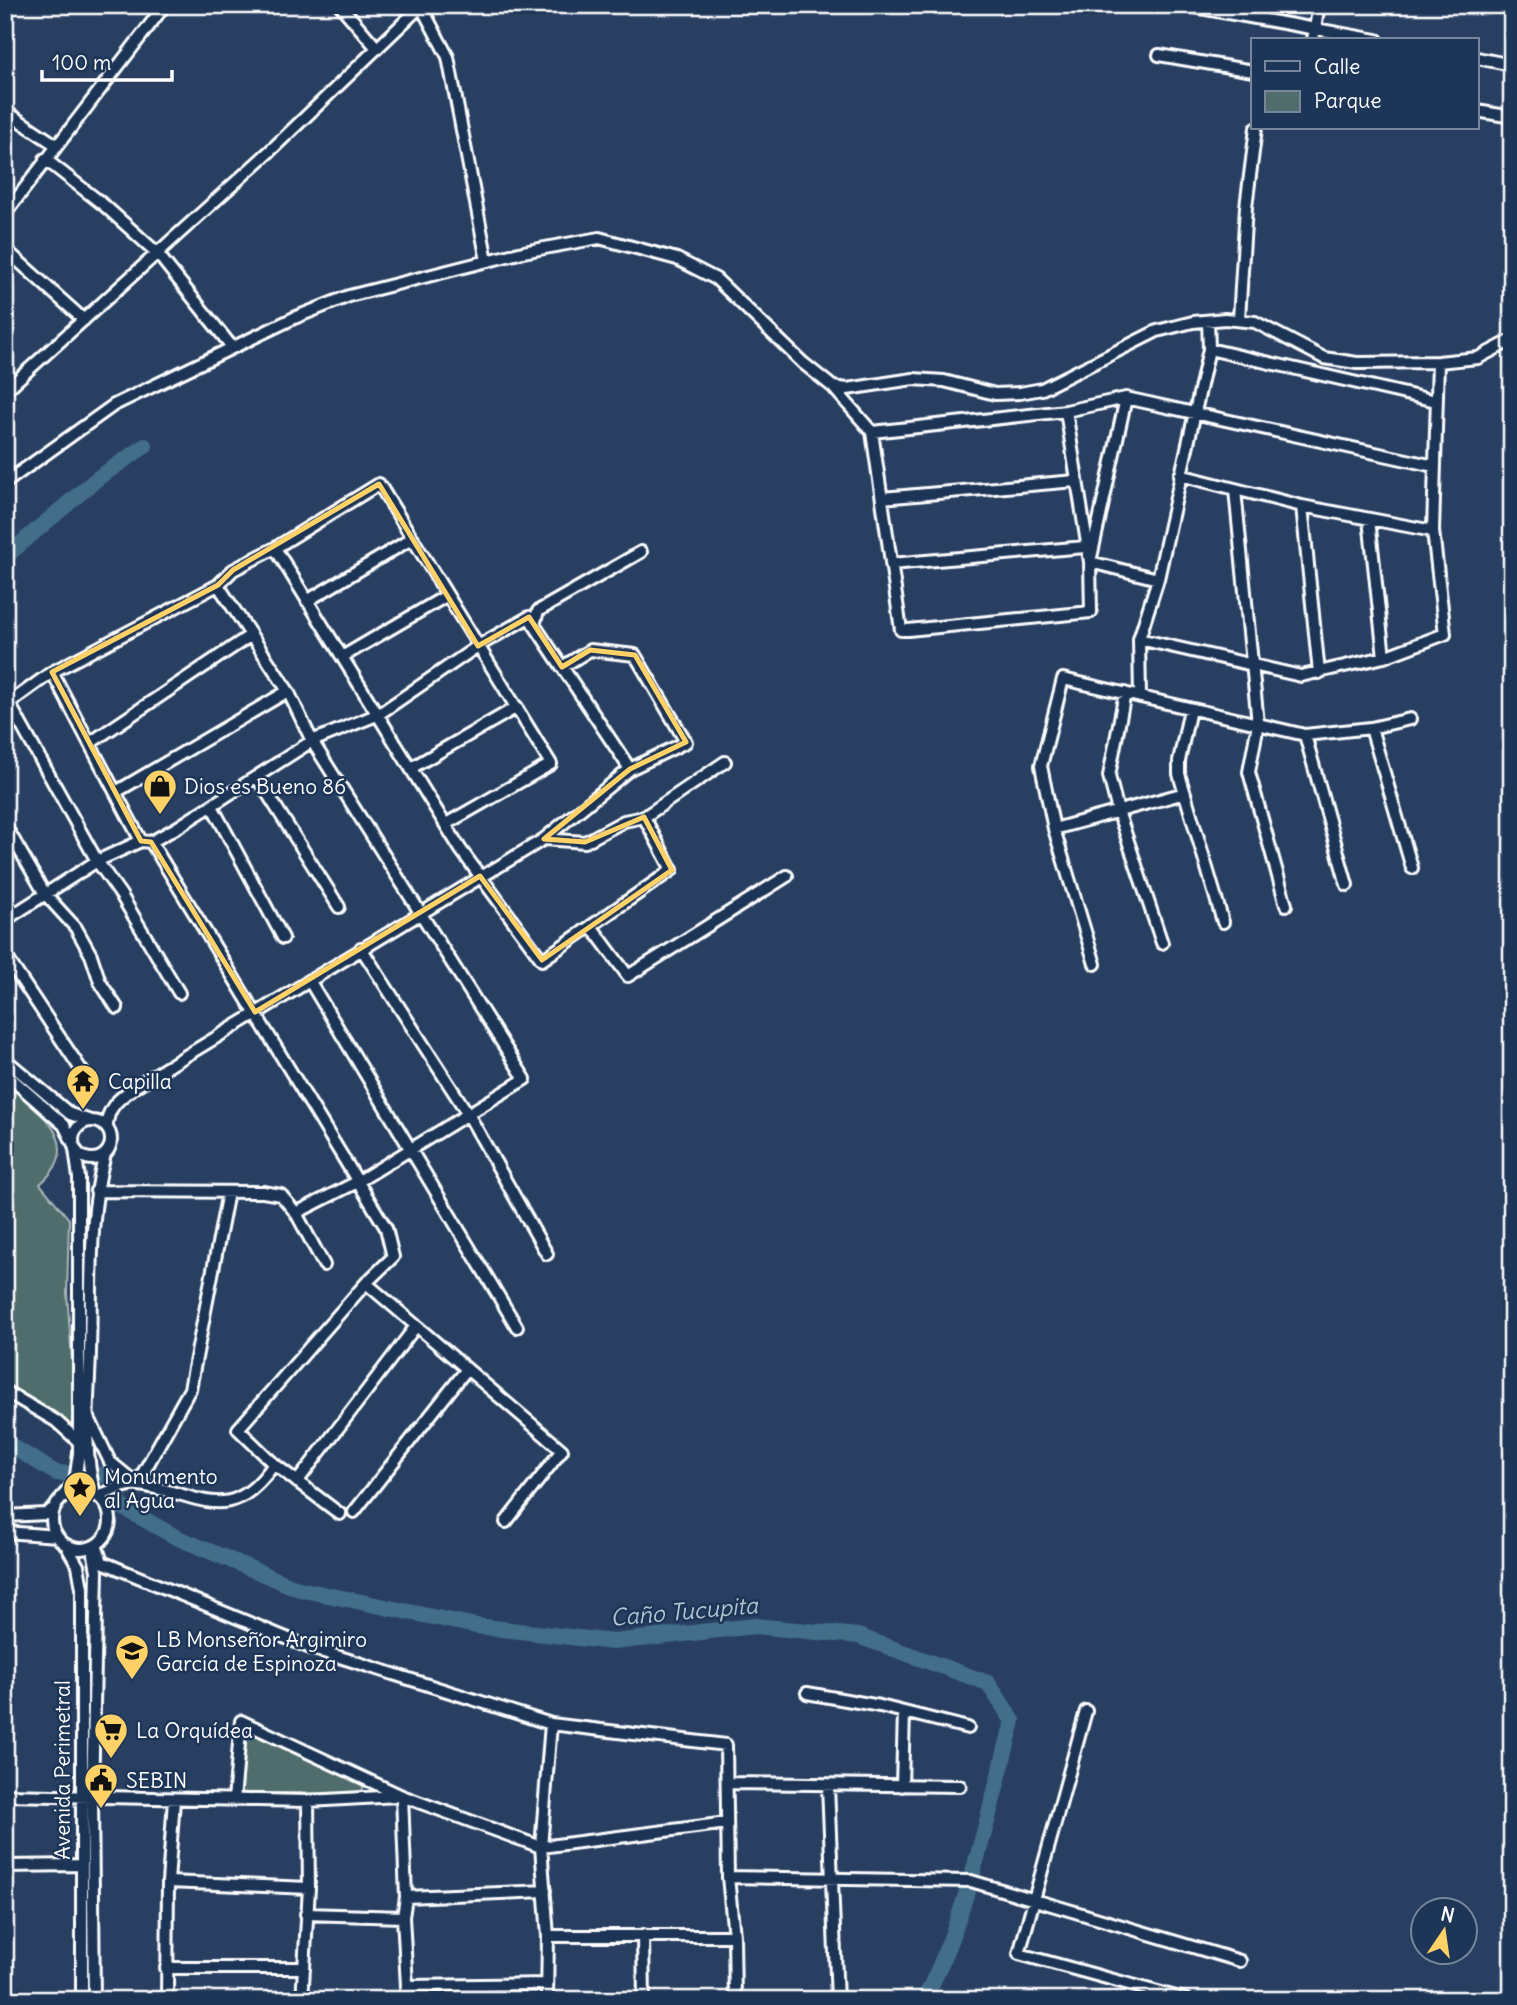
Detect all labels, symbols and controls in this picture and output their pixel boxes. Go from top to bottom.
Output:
scale bar [42,38,172,82]
legend [1251,38,1478,130]
text: 100 m [52,49,111,76]
text: Calle [1314,53,1360,80]
text: Parque [1314,87,1382,114]
shop icon: Dios es Bueno 86 [141,767,179,816]
place label: Dios es Bueno 86 [184,773,346,800]
temple icon: Capilla [64,1062,102,1111]
place label: Capilla [108,1068,172,1095]
place label: Monumento al Agua [104,1463,218,1514]
place icon: Monumento al Agua [61,1469,99,1518]
water label: Caño Tucupita [609,1590,761,1632]
place label: LB Monseñor Argimiro García de Espinoza [156,1626,367,1677]
school or university icon: LB Monseñor Argimiro García de Espinoza [113,1632,151,1681]
street label: Avenida Perimetral [49,1680,76,1860]
supermarket icon: La Orquídea [92,1711,130,1760]
place label: La Orquídea [136,1717,253,1744]
public building icon: SEBIN [82,1761,120,1810]
place label: SEBIN [126,1767,187,1794]
north arrow [1408,1896,1478,1966]
text: N [1439,1901,1457,1928]

